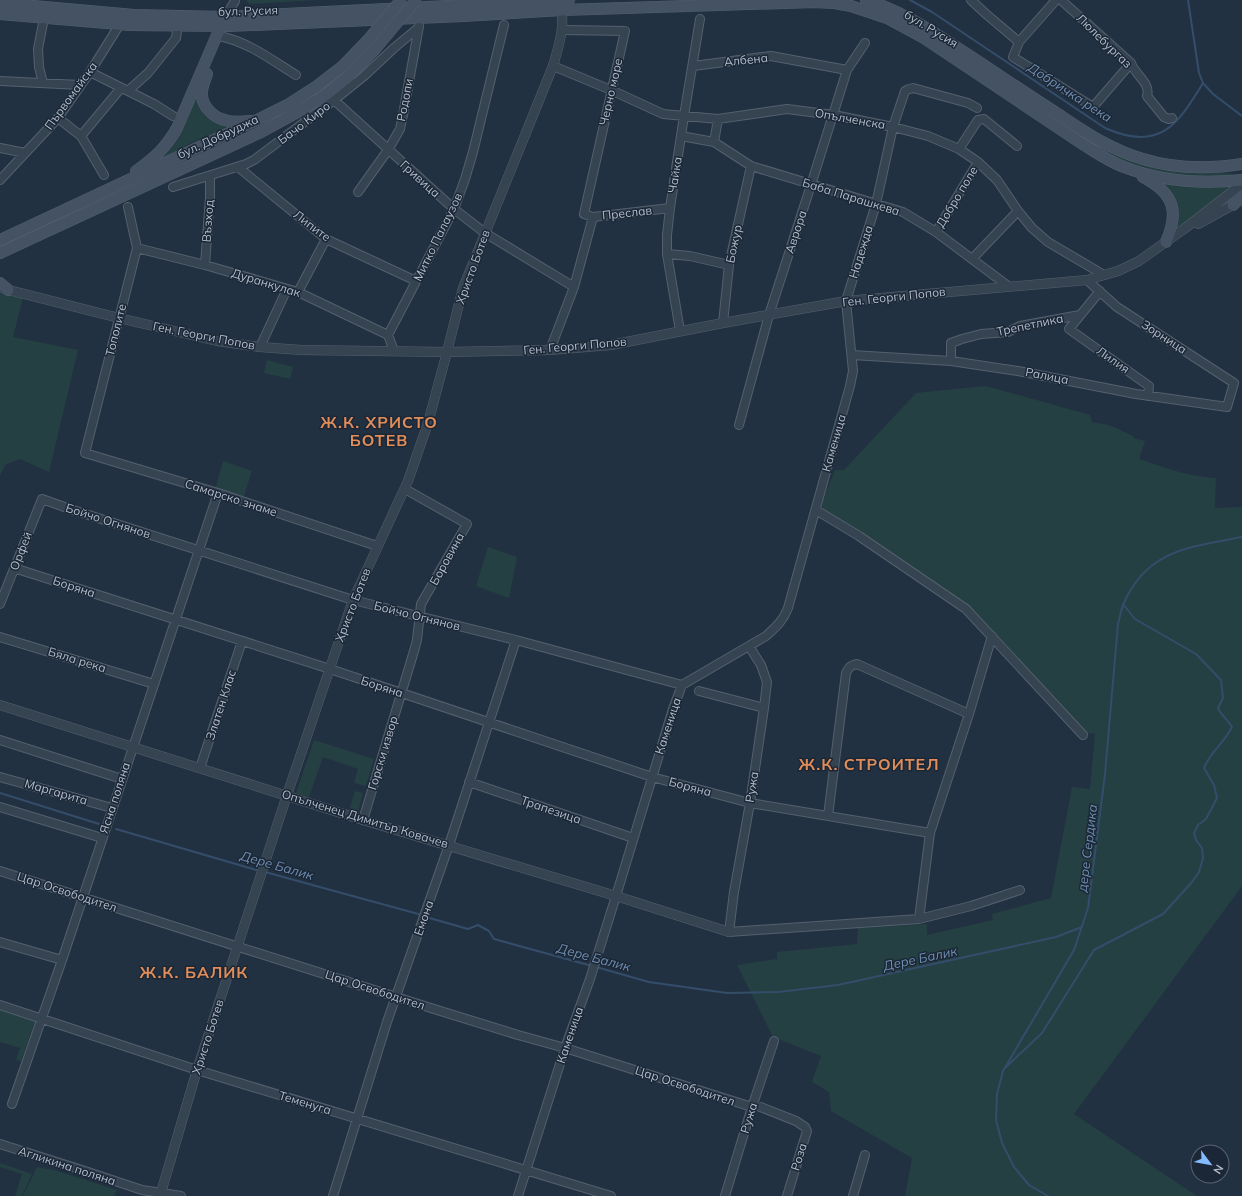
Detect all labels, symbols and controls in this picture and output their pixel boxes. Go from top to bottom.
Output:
street label: бул. Русия [218,2,278,19]
street label: бул. Русия [902,7,961,50]
street label: Люлебургаз [1073,10,1135,71]
street label: Албена [723,50,769,69]
street label: Черно море [595,56,626,127]
water label: Добричка река [1024,58,1115,125]
street label: Първомайска [41,59,100,133]
street label: Родопи [393,77,416,123]
street label: Бачо Киро [275,98,333,147]
street label: Опълченска [814,105,887,132]
street label: бул. Добруджа [175,111,261,162]
street label: Чайка [664,156,685,194]
street label: Гривица [397,157,443,200]
street label: Добро поле [932,163,981,230]
street label: Баба Парашкева [801,175,902,218]
street label: Митко Палаузов [410,190,466,283]
street label: Възход [199,199,216,243]
street label: Преслав [601,202,653,223]
street label: Липите [291,207,334,245]
street label: Аврора [782,208,810,255]
street label: Божур [722,223,745,264]
street label: Надежда [845,223,876,280]
street label: Христо Ботев [452,227,493,306]
street label: Дуранкулак [230,265,303,300]
street label: Ген. Георги Попов [842,284,947,309]
street label: Тополите [102,302,129,358]
street label: Трепетлика [995,310,1064,339]
street label: Зорница [1139,316,1190,357]
street label: Ген. Георги Попов [152,318,257,353]
street label: Ген. Георги Попов [523,333,628,357]
street label: Лилия [1094,343,1133,376]
street label: Ралица [1024,364,1070,387]
district label: Ж.К. ХРИСТО БОТЕВ [320,412,438,450]
street label: Каменица [818,412,849,473]
street label: Самарско знаме [183,476,279,520]
street label: Бойчо Огнянов [64,500,153,541]
street label: Орфей [6,529,35,572]
street label: Боровина [426,530,467,588]
street label: Христо Ботев [332,566,374,644]
street label: Боряна [51,573,97,600]
street label: Бойчо Огнянов [372,598,462,634]
street label: Бяла река [46,644,108,675]
street label: Златен Клас [202,668,239,742]
street label: Боряна [359,673,405,700]
street label: Каменица [651,696,684,756]
street label: Горски извор [364,714,401,792]
district label: Ж.К. СТРОИТЕЛ [799,754,939,774]
street label: Ясна поляна [96,760,133,835]
street label: Ружа [742,770,761,804]
street label: Боряна [667,774,713,799]
street label: Маргарита [23,775,89,808]
street label: Опълченец Димитър Ковачев [280,786,450,851]
street label: Трапезица [519,792,583,827]
water label: дере Сердика [1074,803,1100,894]
water label: Дере Балик [238,847,316,883]
street label: Цар Освободител [15,868,119,915]
street label: Емона [410,898,437,938]
water label: Дере Балик [555,939,633,975]
water label: Дере Балик [881,942,959,974]
district label: Ж.К. БАЛИК [140,962,248,982]
street label: Цар Освободител [323,966,427,1013]
street label: Христо Ботев [188,997,227,1076]
street label: Каменица [553,1005,586,1065]
street label: Цар Освободител [633,1062,737,1109]
street label: Теменуга [277,1087,333,1118]
street label: Ружа [737,1101,760,1135]
street label: Роза [787,1141,810,1172]
street label: Агликина поляна [17,1143,118,1188]
north arrow [1190,1144,1230,1184]
text: N [1210,1162,1227,1177]

